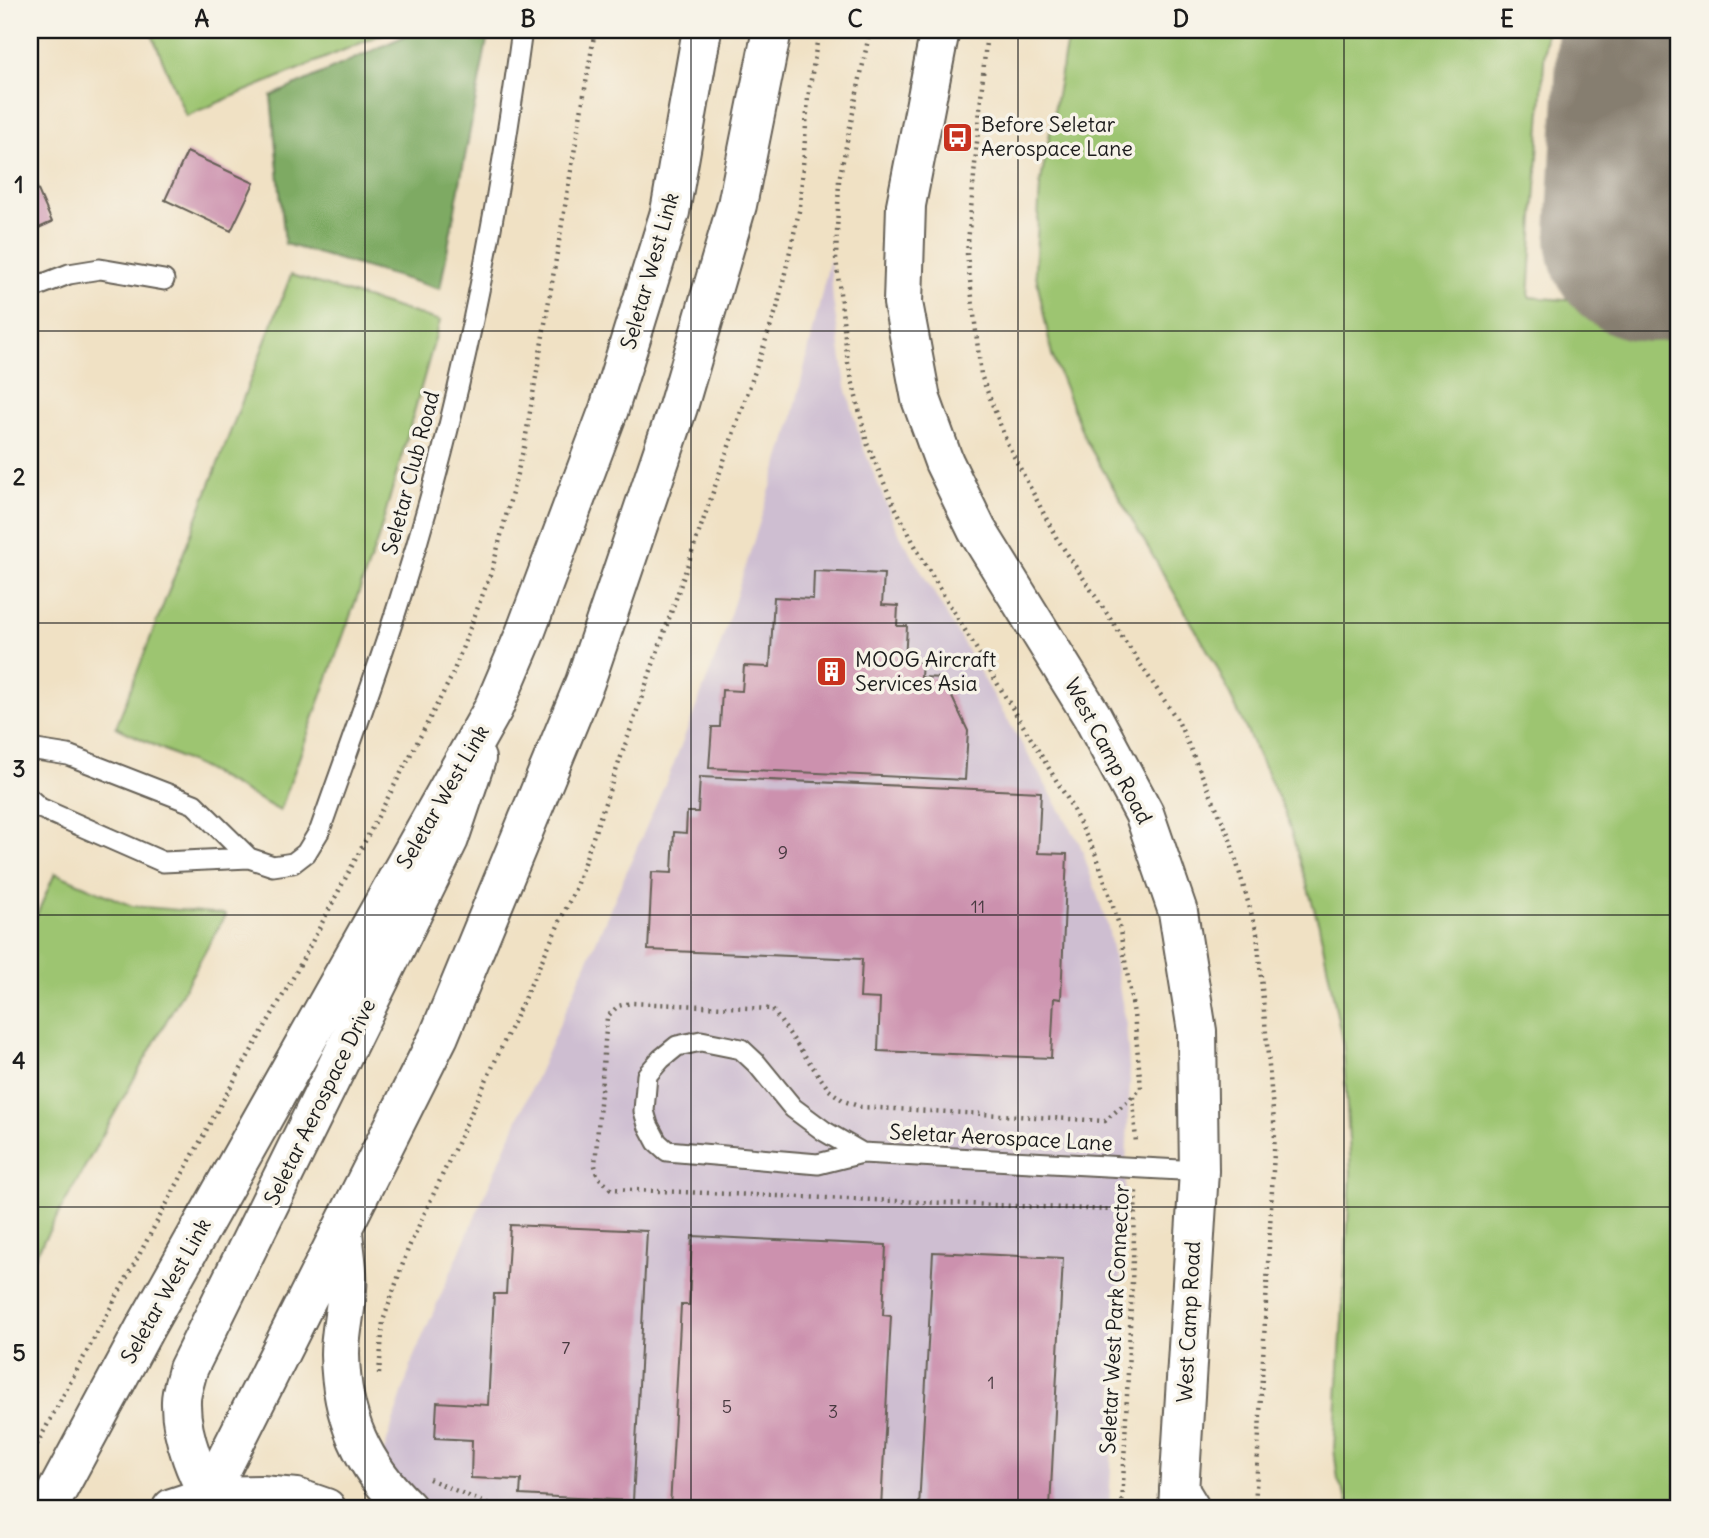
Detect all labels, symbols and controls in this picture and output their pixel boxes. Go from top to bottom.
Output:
text: A [195,4,210,33]
text: B [520,4,536,33]
text: C [847,4,863,33]
text: D [1173,4,1189,33]
text: E [1500,4,1514,33]
place label: Before Seletar Aerospace Lane [981,111,1133,162]
bus stop icon: Before Seletar Aerospace Lane [941,120,975,154]
text: 1 [14,170,24,199]
street label: Seletar West Link [614,189,685,352]
street label: Seletar Club Road [376,388,445,558]
text: 2 [13,462,26,491]
place label: MOOG Aircraft Services Asia [855,646,996,697]
building icon: MOOG Aircraft Services Asia [815,655,849,689]
street label: West Camp Road [1059,673,1158,828]
street label: Seletar West Link [390,720,495,874]
text: 3 [12,754,26,783]
house number: 9 [778,841,788,864]
house number: 11 [971,895,985,918]
street label: Seletar Aerospace Drive [258,994,381,1209]
text: 4 [12,1046,26,1075]
street label: Seletar Aerospace Lane [889,1118,1113,1157]
street label: Seletar West Park Connector [1094,1183,1135,1455]
street label: Seletar West Link [115,1213,217,1368]
street label: West Camp Road [1171,1241,1206,1403]
house number: 7 [562,1336,571,1359]
text: 5 [12,1338,26,1367]
house number: 1 [987,1371,995,1394]
house number: 5 [722,1395,732,1418]
house number: 3 [828,1400,838,1423]

